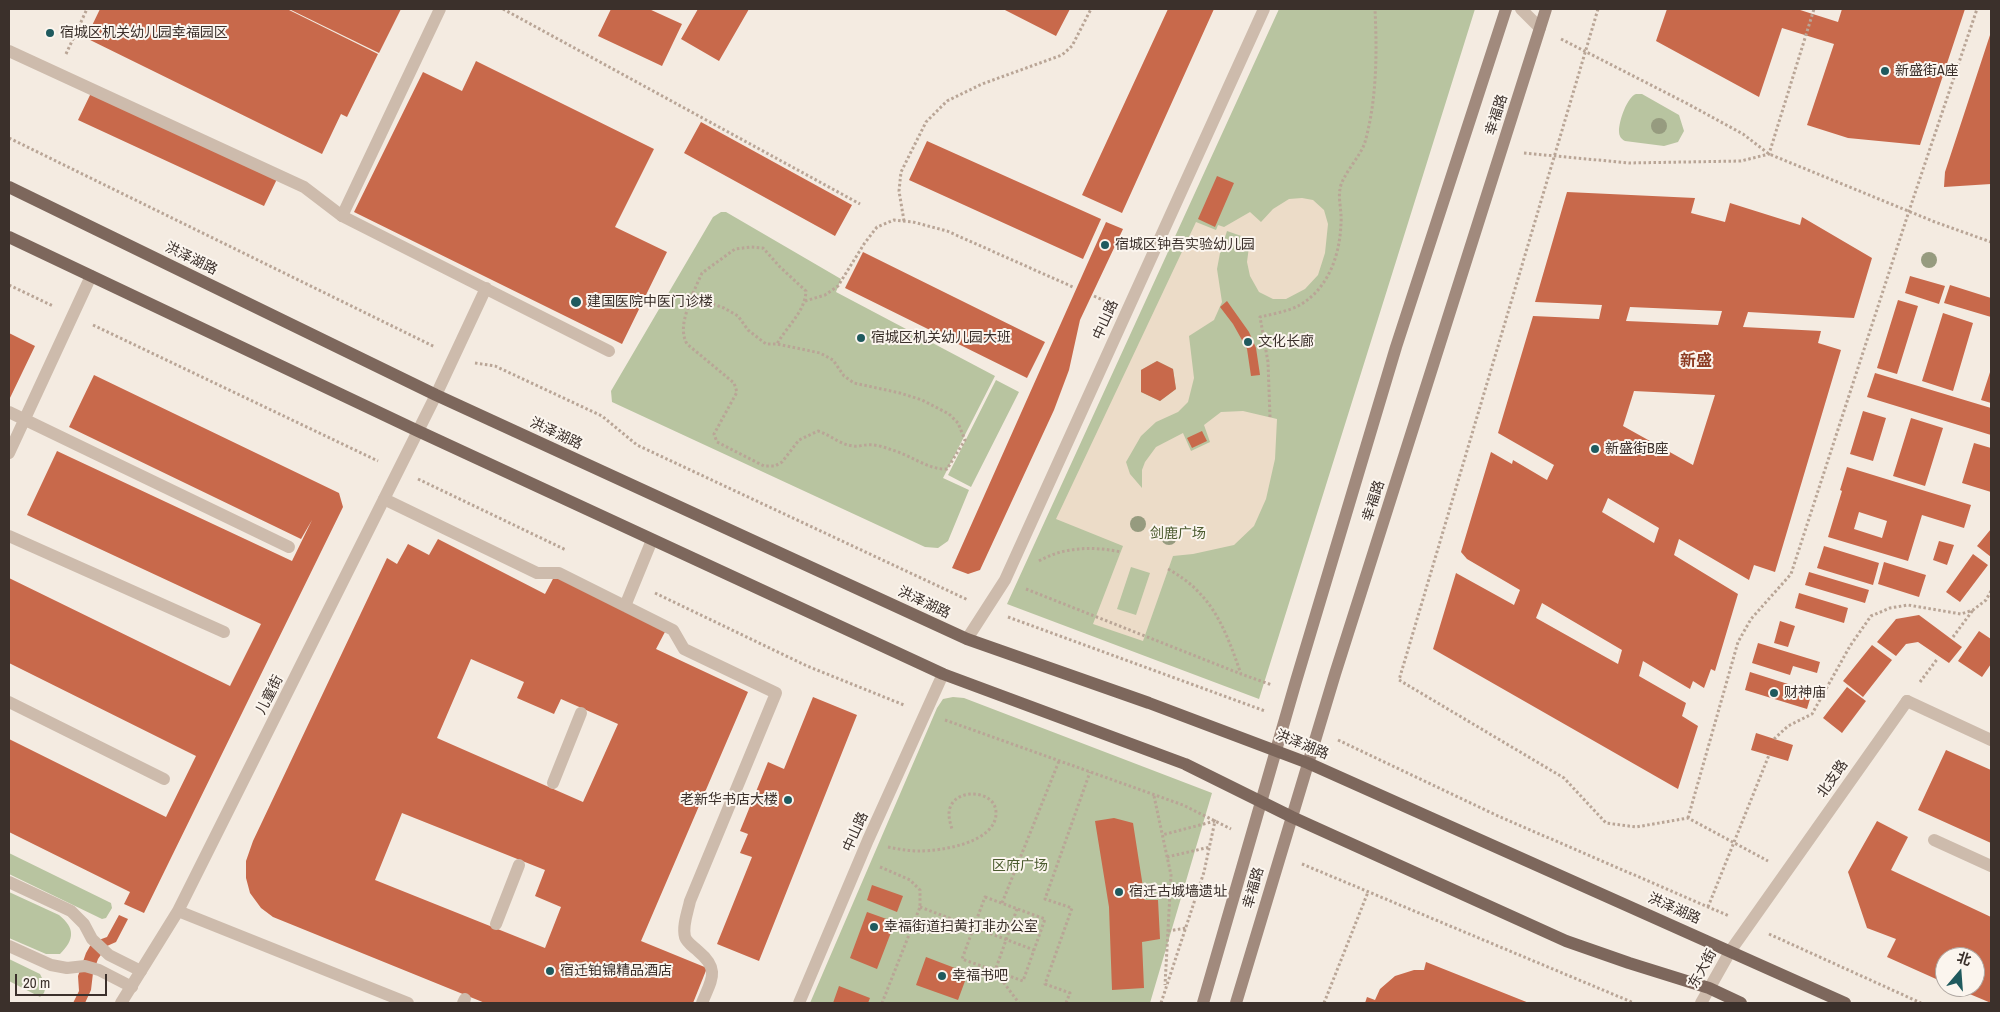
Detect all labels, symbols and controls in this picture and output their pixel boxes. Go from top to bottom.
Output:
place label: 宿城区机关幼儿园幸福园区 [60,25,228,41]
marker: 宿城区机关幼儿园幸福园区 [44,27,56,39]
place label: 新盛街A座 [1895,63,1959,79]
marker: 新盛街A座 [1879,65,1891,77]
street label: 幸福路 [1483,92,1511,138]
place label: 宿城区钟吾实验幼儿园 [1115,237,1255,253]
street label: 洪泽湖路 [162,239,220,279]
marker: 宿城区钟吾实验幼儿园 [1099,239,1111,251]
place label: 建国医院中医门诊楼 [587,294,713,310]
marker: 建国医院中医门诊楼 [569,295,583,309]
street label: 中山路 [1090,297,1122,343]
place label: 宿城区机关幼儿园大班 [871,330,1011,346]
marker: 宿城区机关幼儿园大班 [855,332,867,344]
place label: 文化长廊 [1258,334,1314,350]
marker: 文化长廊 [1242,336,1254,348]
district label: 新盛 [1680,352,1712,372]
street label: 洪泽湖路 [527,415,585,453]
place label: 新盛街B座 [1605,441,1669,457]
marker: 新盛街B座 [1589,443,1601,455]
street label: 幸福路 [1360,478,1388,524]
park label: 剑鹿广场 [1150,526,1206,542]
street label: 洪泽湖路 [895,584,953,622]
street label: 儿童街 [253,672,287,718]
place label: 财神庙 [1784,685,1826,701]
marker: 财神庙 [1768,687,1780,699]
street label: 洪泽湖路 [1273,727,1331,763]
street label: 北支路 [1814,757,1852,801]
place label: 老新华书店大楼 [680,792,778,808]
marker: 老新华书店大楼 [782,794,794,806]
street label: 中山路 [840,809,872,855]
park label: 区府广场 [992,858,1048,874]
street label: 幸福路 [1240,865,1268,911]
place label: 宿迁古城墙遗址 [1129,884,1227,900]
marker: 宿迁古城墙遗址 [1113,886,1125,898]
street label: 洪泽湖路 [1645,890,1703,928]
place label: 幸福街道扫黄打非办公室 [884,919,1038,935]
marker: 幸福街道扫黄打非办公室 [868,921,880,933]
street label: 东大街 [1685,947,1721,991]
north arrow [1935,947,1985,997]
text: 北 [1955,948,1974,969]
place label: 宿迁铂锦精品酒店 [560,963,672,979]
scale bar [18,964,110,996]
marker: 宿迁铂锦精品酒店 [544,965,556,977]
place label: 幸福书吧 [952,968,1008,984]
marker: 幸福书吧 [936,970,948,982]
text: 20 m [23,972,50,993]

